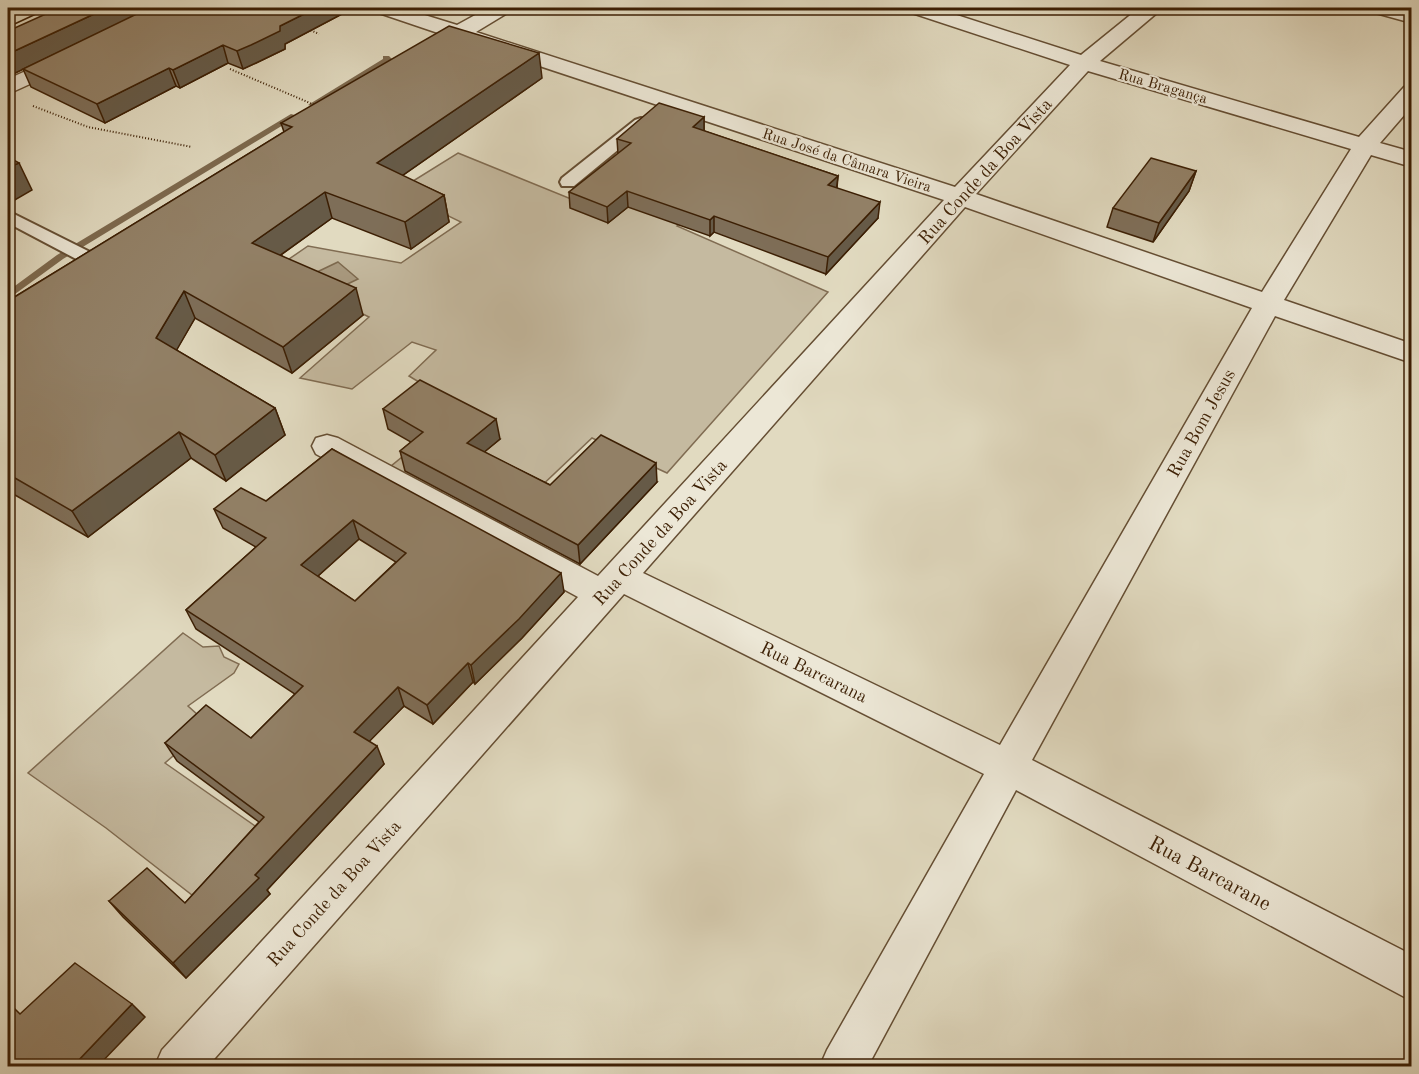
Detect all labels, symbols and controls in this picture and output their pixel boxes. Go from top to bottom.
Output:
street label: Rua Bragança [1116,68,1209,107]
street label: Rua Conde da Boa Vista [916,95,1056,248]
street label: Rua José da Câmara Vieira [760,127,934,196]
street label: Rua Bom Jesus [1165,366,1239,480]
street label: Rua Conde da Boa Vista [591,456,731,609]
street label: Rua Barcarana [757,639,870,707]
street label: Rua Conde da Boa Vista [265,817,405,970]
street label: Rua Barcarane [1145,833,1274,915]

